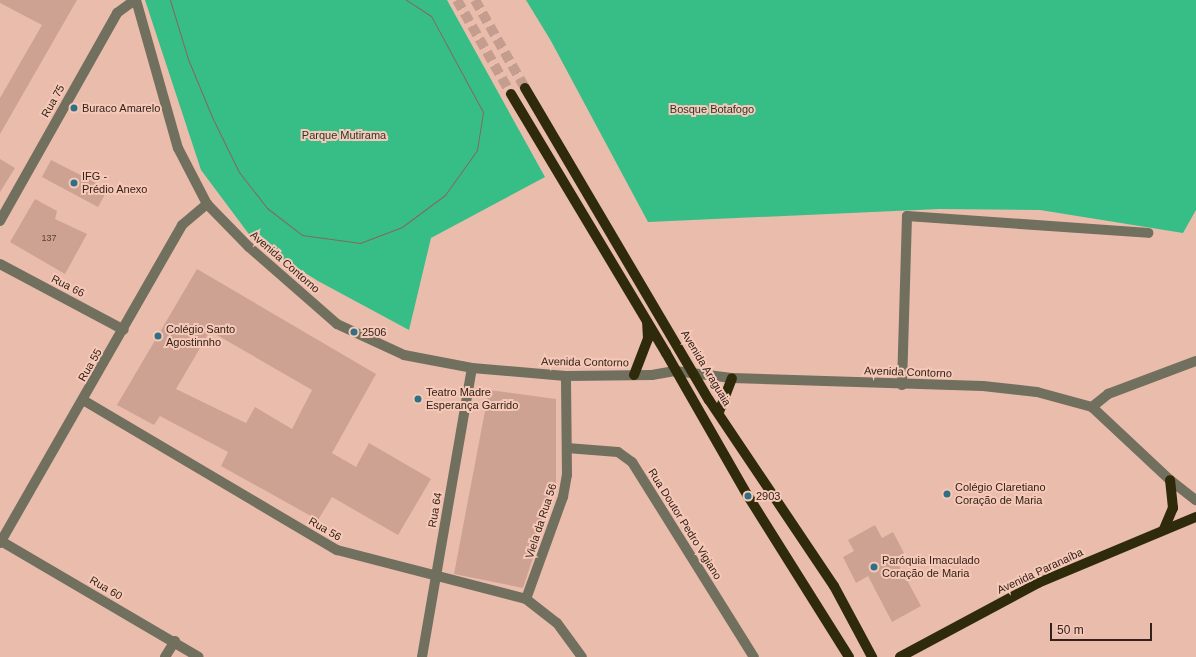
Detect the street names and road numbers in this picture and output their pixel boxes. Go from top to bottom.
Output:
street label: Rua 75 [39,82,67,120]
street label: Avenida Contorno [248,228,322,296]
street label: Rua 66 [49,272,87,300]
street label: Avenida Araguaia [678,327,734,409]
street label: Rua 55 [75,346,105,384]
street label: Avenida Contorno [541,355,629,369]
street label: Avenida Contorno [864,364,952,380]
street label: Rua Doutor Pedro Vigiano [645,466,725,582]
street label: Viela da Rua 56 [523,482,559,560]
street label: Rua 64 [425,491,445,529]
street label: Rua 56 [306,514,344,544]
street label: Avenida Paranaíba [995,545,1085,597]
street label: Rua 60 [87,573,125,603]

